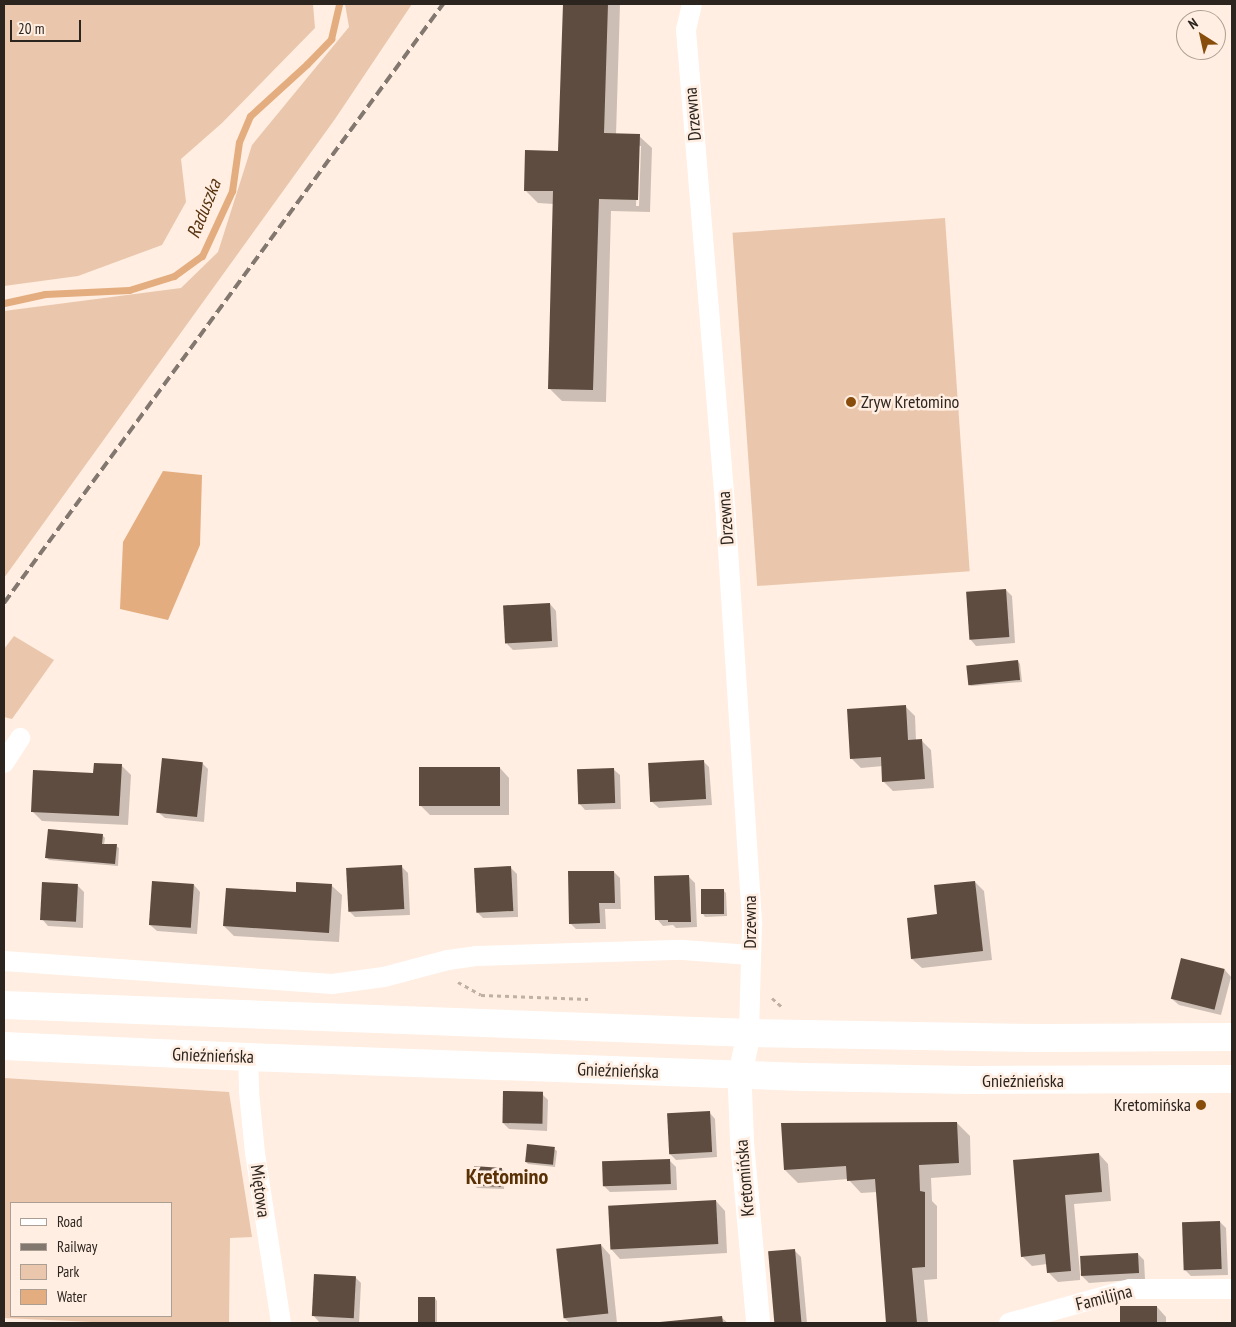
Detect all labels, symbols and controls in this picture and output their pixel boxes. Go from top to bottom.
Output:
scale bar [12,10,84,42]
north arrow [1176,10,1226,60]
text: N [1185,14,1201,33]
text: 20 m [18,19,44,38]
street label: Drzewna [680,86,706,142]
water label: Raduszka [182,176,226,242]
place label: Zryw Kretomino [861,391,960,413]
marker: Zryw Kretomino [845,396,857,408]
street label: Drzewna [713,490,739,546]
street label: Drzewna [739,895,761,949]
street label: Gnieźnieńska [172,1044,254,1068]
street label: Gnieźnieńska [577,1059,659,1083]
street label: Gnieźnieńska [982,1070,1064,1092]
place label: Kretomińska [1114,1094,1191,1116]
marker: Kretomińska [1195,1099,1207,1111]
street label: Kretomińska [731,1139,759,1217]
street label: Miętowa [246,1163,274,1219]
district label: Kretomino [466,1164,548,1190]
legend [10,1202,172,1317]
text: Road [57,1212,83,1231]
text: Railway [57,1237,97,1256]
text: Park [57,1262,79,1281]
street label: Familijna [1074,1281,1134,1315]
text: Water [57,1287,87,1306]

